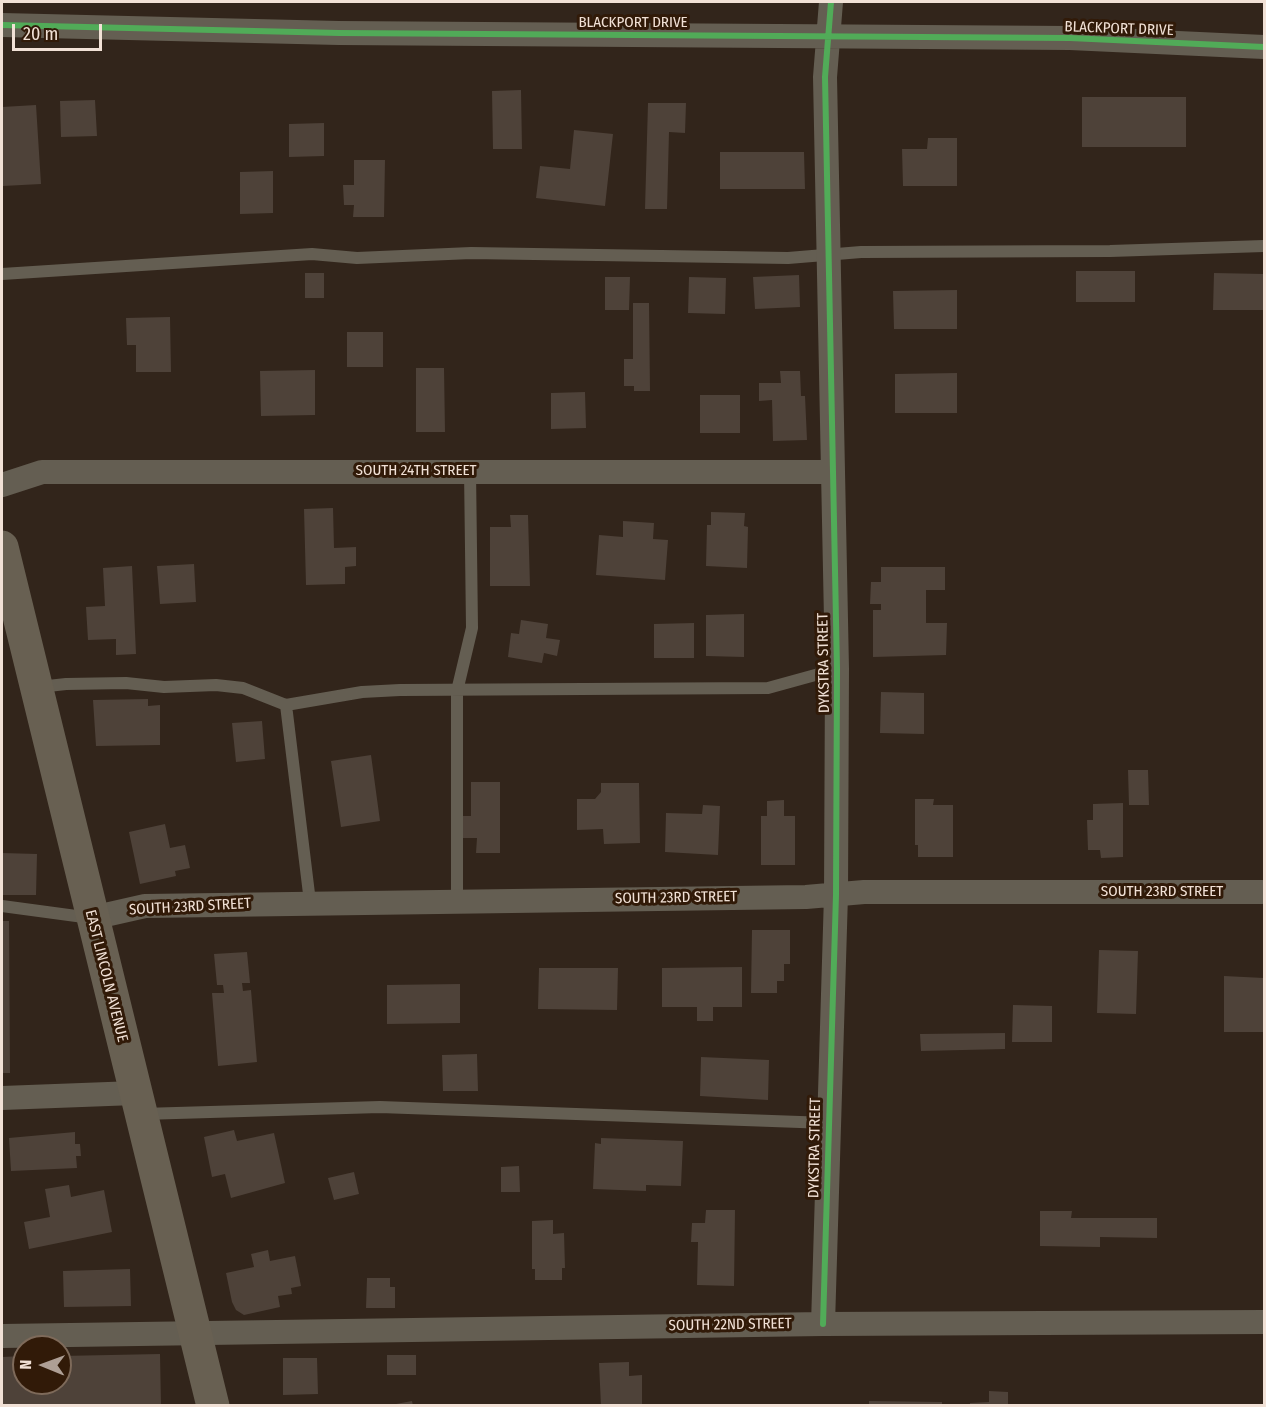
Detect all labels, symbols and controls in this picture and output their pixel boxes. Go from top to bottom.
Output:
scale bar [15,12,105,50]
street label: BLACKPORT DRIVE [578,14,688,32]
street label: BLACKPORT DRIVE [1064,18,1174,40]
text: 20 m [23,23,58,45]
street label: SOUTH 24TH STREET [356,462,476,480]
street label: DYKSTRA STREET [814,613,834,713]
street label: SOUTH 23RD STREET [1101,883,1223,901]
street label: SOUTH 23RD STREET [615,888,737,908]
street label: SOUTH 23RD STREET [128,895,252,919]
street label: EAST LINCOLN AVENUE [81,908,131,1044]
street label: DYKSTRA STREET [805,1098,825,1198]
street label: SOUTH 22ND STREET [668,1315,792,1335]
north arrow [12,1335,72,1395]
text: N [16,1360,35,1370]

